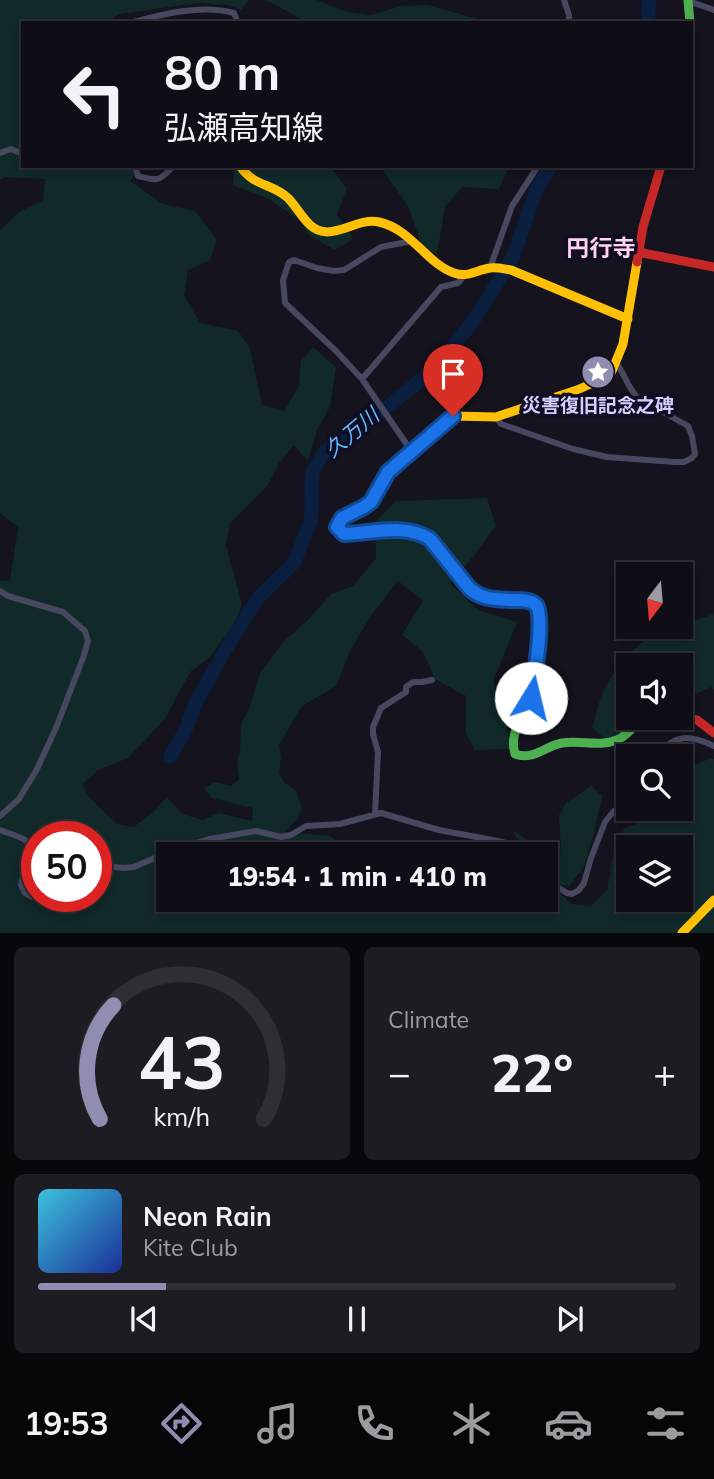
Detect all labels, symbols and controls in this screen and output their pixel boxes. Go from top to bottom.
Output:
text: 80 m [164,41,280,102]
icon: left [49,49,140,140]
text: 弘瀬高知線 [164,107,324,147]
district label: 円行寺 [567,233,636,262]
pin [423,344,483,416]
place icon: 災害復旧記念之碑 [579,353,617,391]
icon: arrive [434,355,472,393]
place label: 災害復旧記念之碑 [522,393,674,417]
water label: 久万川 [319,401,385,462]
north arrow [616,562,693,639]
map controls [616,562,693,912]
button: sound [616,653,693,730]
position arrow [494,661,568,735]
button: search [616,744,693,821]
speed limit sign: 50 [21,821,112,912]
button: layers [616,835,693,912]
text: 19:54 · 1 min · 410 m [227,860,487,893]
text: Climate [388,1005,469,1034]
text: 43 [138,1017,226,1108]
text: 22° [491,1040,573,1105]
text: − [388,1049,411,1097]
text: + [653,1049,676,1097]
text: km/h [154,1101,210,1132]
text: Neon Rain [143,1200,272,1233]
text: Kite Club [143,1233,238,1262]
icon: previous [125,1300,163,1338]
icon: pause [338,1300,376,1338]
icon: next [551,1300,589,1338]
icon: directions [157,1399,206,1448]
icon: music [253,1399,302,1448]
icon: phone [350,1399,399,1448]
icon: climate [447,1399,496,1448]
icon: car [544,1399,593,1448]
icon: filters [641,1399,690,1448]
text: 19:53 [24,1403,109,1443]

